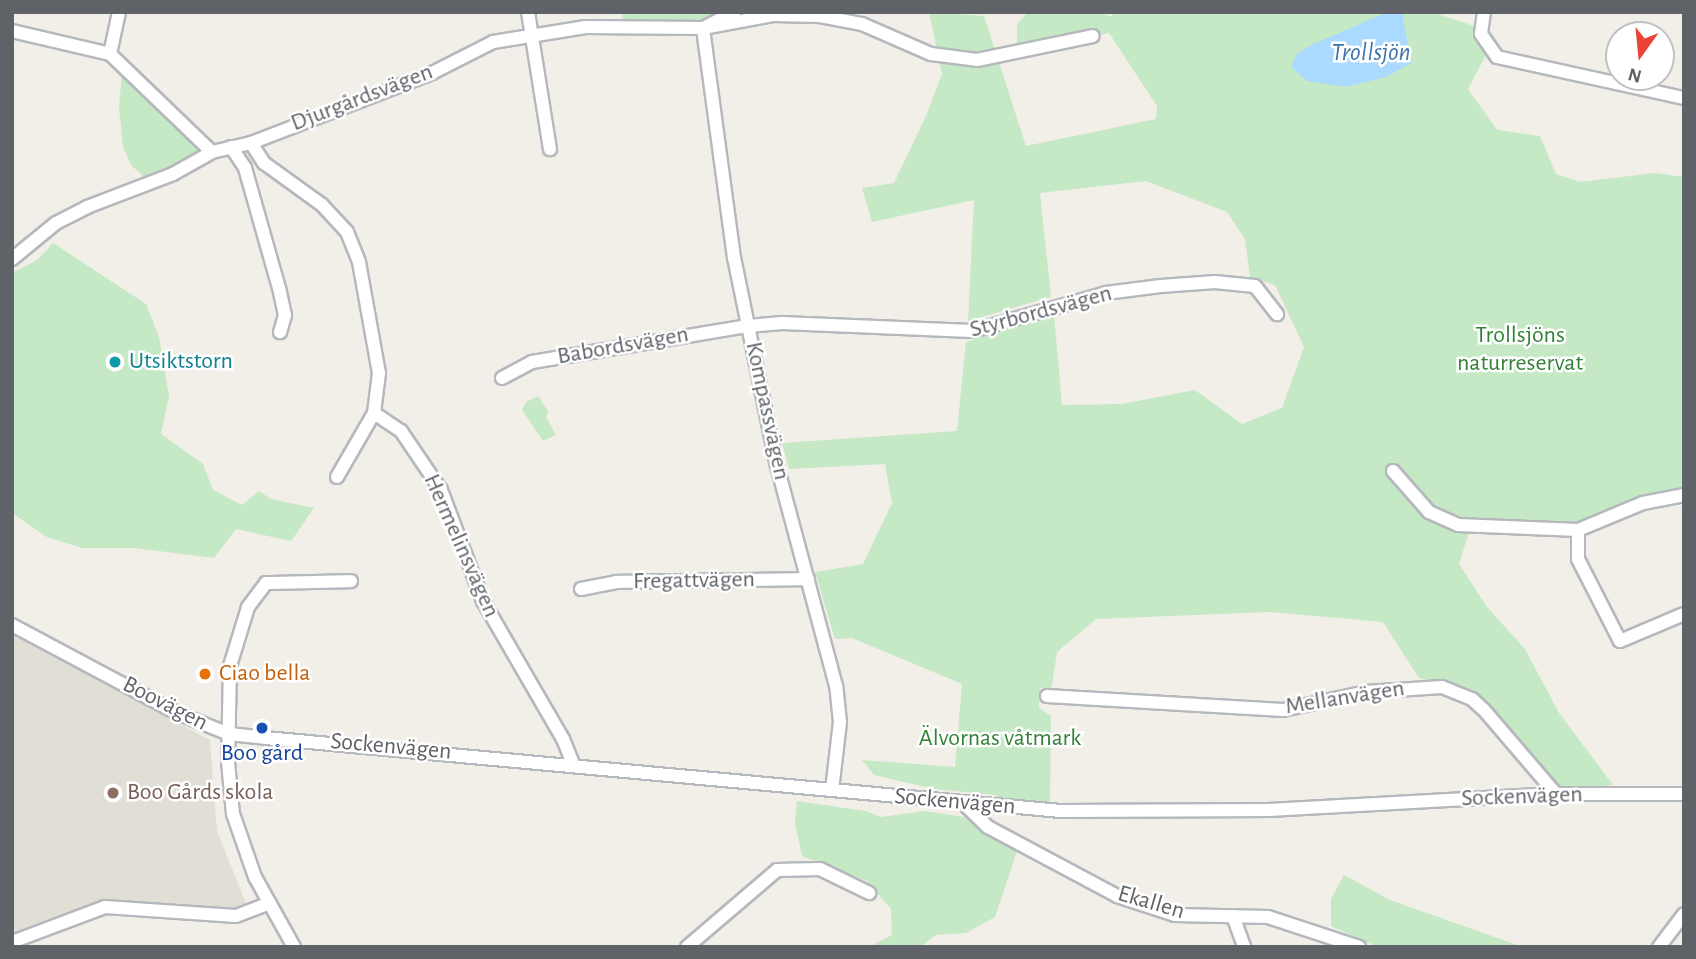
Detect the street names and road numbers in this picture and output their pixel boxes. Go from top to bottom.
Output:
street label: Djurgårdsvägen [287,58,437,138]
street label: Styrbordsvägen [967,279,1115,345]
street label: Babordsvägen [555,320,691,372]
street label: Kompassvägen [738,339,796,483]
street label: Hermelinsvägen [417,470,505,622]
street label: Fregattvägen [633,566,755,596]
street label: Boovägen [118,670,212,738]
street label: Mellanvägen [1283,674,1407,722]
street label: Sockenvägen [329,727,453,767]
street label: Sockenvägen [1461,780,1583,814]
street label: Sockenvägen [893,782,1017,822]
street label: Ekallen [1114,880,1188,926]

